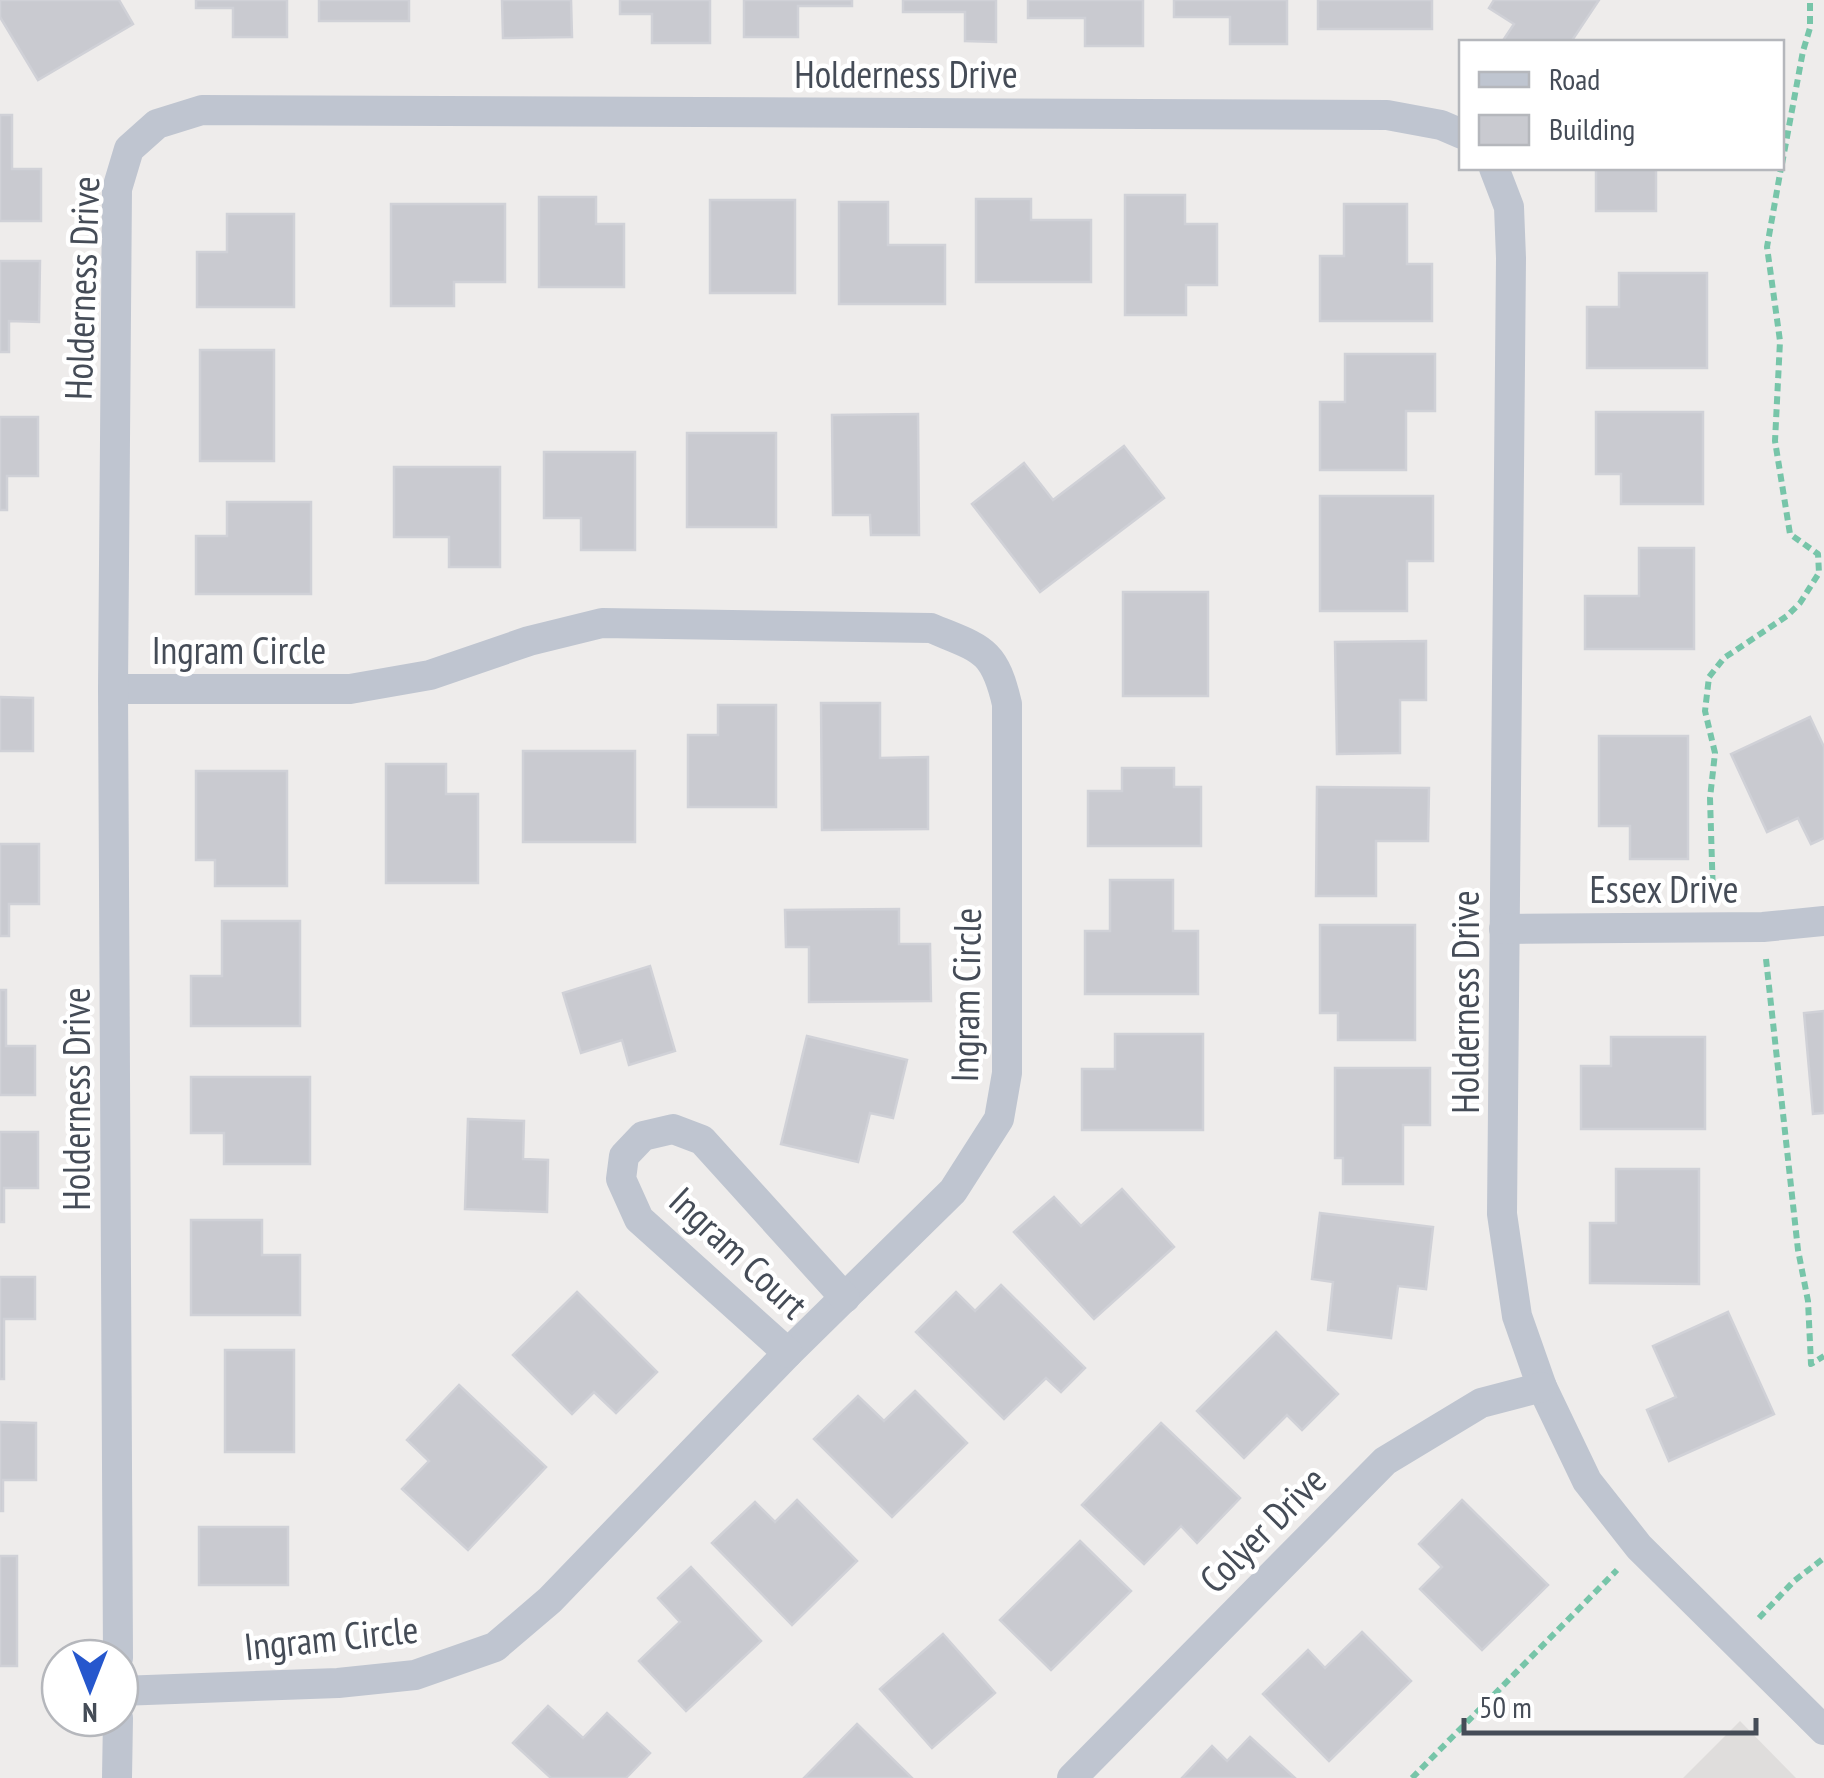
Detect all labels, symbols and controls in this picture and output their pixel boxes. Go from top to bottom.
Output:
legend [1459,40,1784,170]
street label: Holderness Drive [794,49,1018,98]
text: Road [1549,59,1600,98]
text: Building [1549,109,1635,148]
street label: Holderness Drive [53,176,109,400]
street label: Ingram Circle [152,625,326,674]
street label: Essex Drive [1590,864,1738,913]
street label: Holderness Drive [1440,890,1489,1114]
street label: Ingram Circle [939,907,991,1083]
street label: Holderness Drive [51,987,100,1211]
street label: Ingram Court [660,1176,819,1329]
street label: Colyer Drive [1188,1455,1336,1603]
street label: Ingram Circle [242,1604,420,1670]
north arrow [40,1638,140,1738]
scale bar [1464,1673,1756,1735]
text: 50 m [1479,1687,1532,1726]
text: N [82,1695,98,1732]

